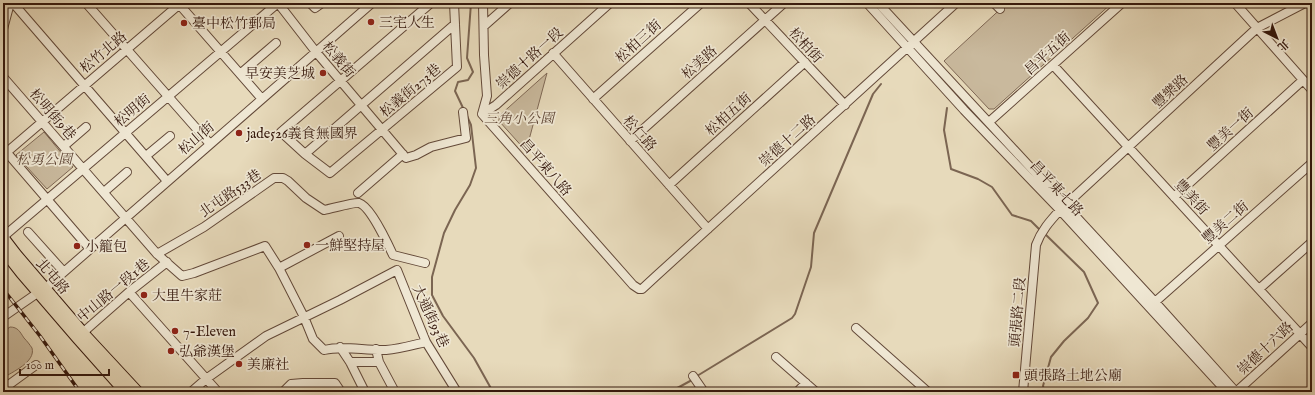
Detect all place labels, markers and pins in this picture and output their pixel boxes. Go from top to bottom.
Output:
place label: 三宅人生 [379,14,435,32]
place label: 臺中松竹郵局 [192,15,276,33]
marker: 三宅人生 [366,17,376,27]
marker: 臺中松竹郵局 [179,18,189,28]
place label: 早安美芝城 [245,65,315,83]
marker: 早安美芝城 [318,68,328,78]
place label: jade526義食無國界 [245,125,358,143]
marker: jade526義食無國界 [234,128,244,138]
place label: 一鮮堅持屋 [315,237,385,255]
place label: 小籠包 [85,238,127,256]
marker: 一鮮堅持屋 [302,240,312,250]
marker: 小籠包 [72,241,82,251]
place label: 大里牛家莊 [152,287,222,305]
marker: 大里牛家莊 [139,290,149,300]
place label: 7-Eleven [183,323,237,341]
marker: 7-Eleven [170,326,180,336]
place label: 弘爺漢堡 [179,343,235,361]
marker: 弘爺漢堡 [166,346,176,356]
place label: 美廉社 [247,356,289,374]
marker: 美廉社 [234,359,244,369]
place label: 頭張路土地公廟 [1024,367,1122,385]
marker: 頭張路土地公廟 [1011,370,1021,380]

